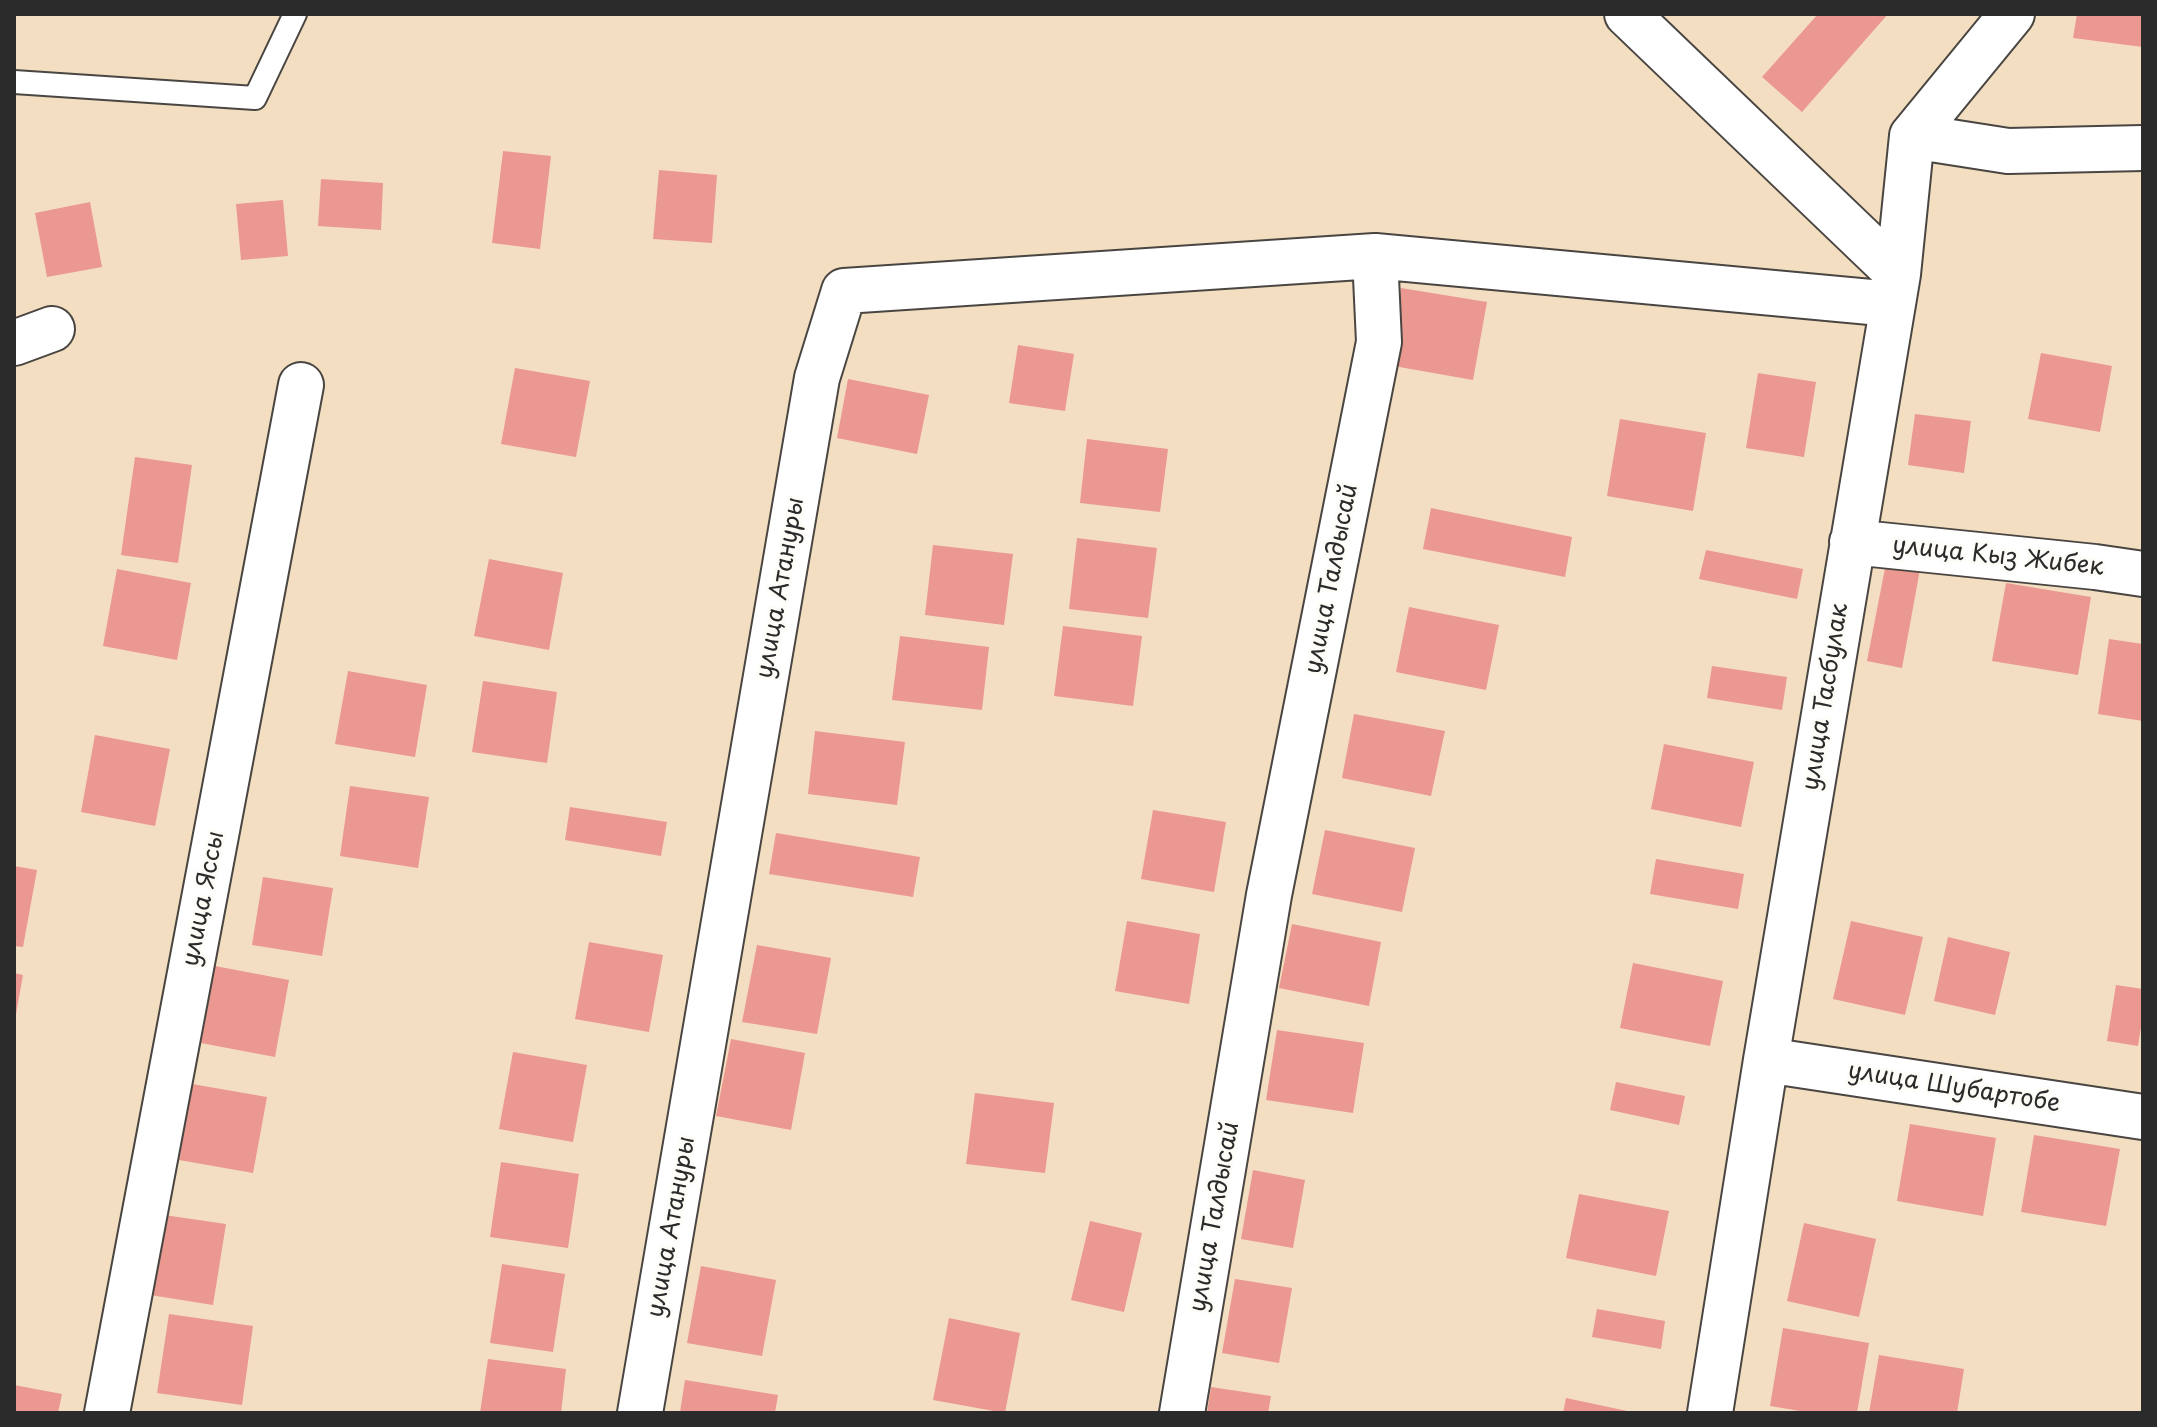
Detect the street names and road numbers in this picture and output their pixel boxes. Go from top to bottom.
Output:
street label: улица Талдысай [1299,482,1365,676]
street label: улица Атануры [751,495,811,681]
street label: улица Кыз Жибек [1891,532,2105,582]
street label: улица Тасбулак [1797,601,1855,793]
street label: улица Яссы [177,829,231,969]
street label: улица Шубартобе [1846,1057,2062,1119]
street label: улица Талдысай [1184,1120,1246,1314]
street label: улица Атануры [642,1134,702,1320]

